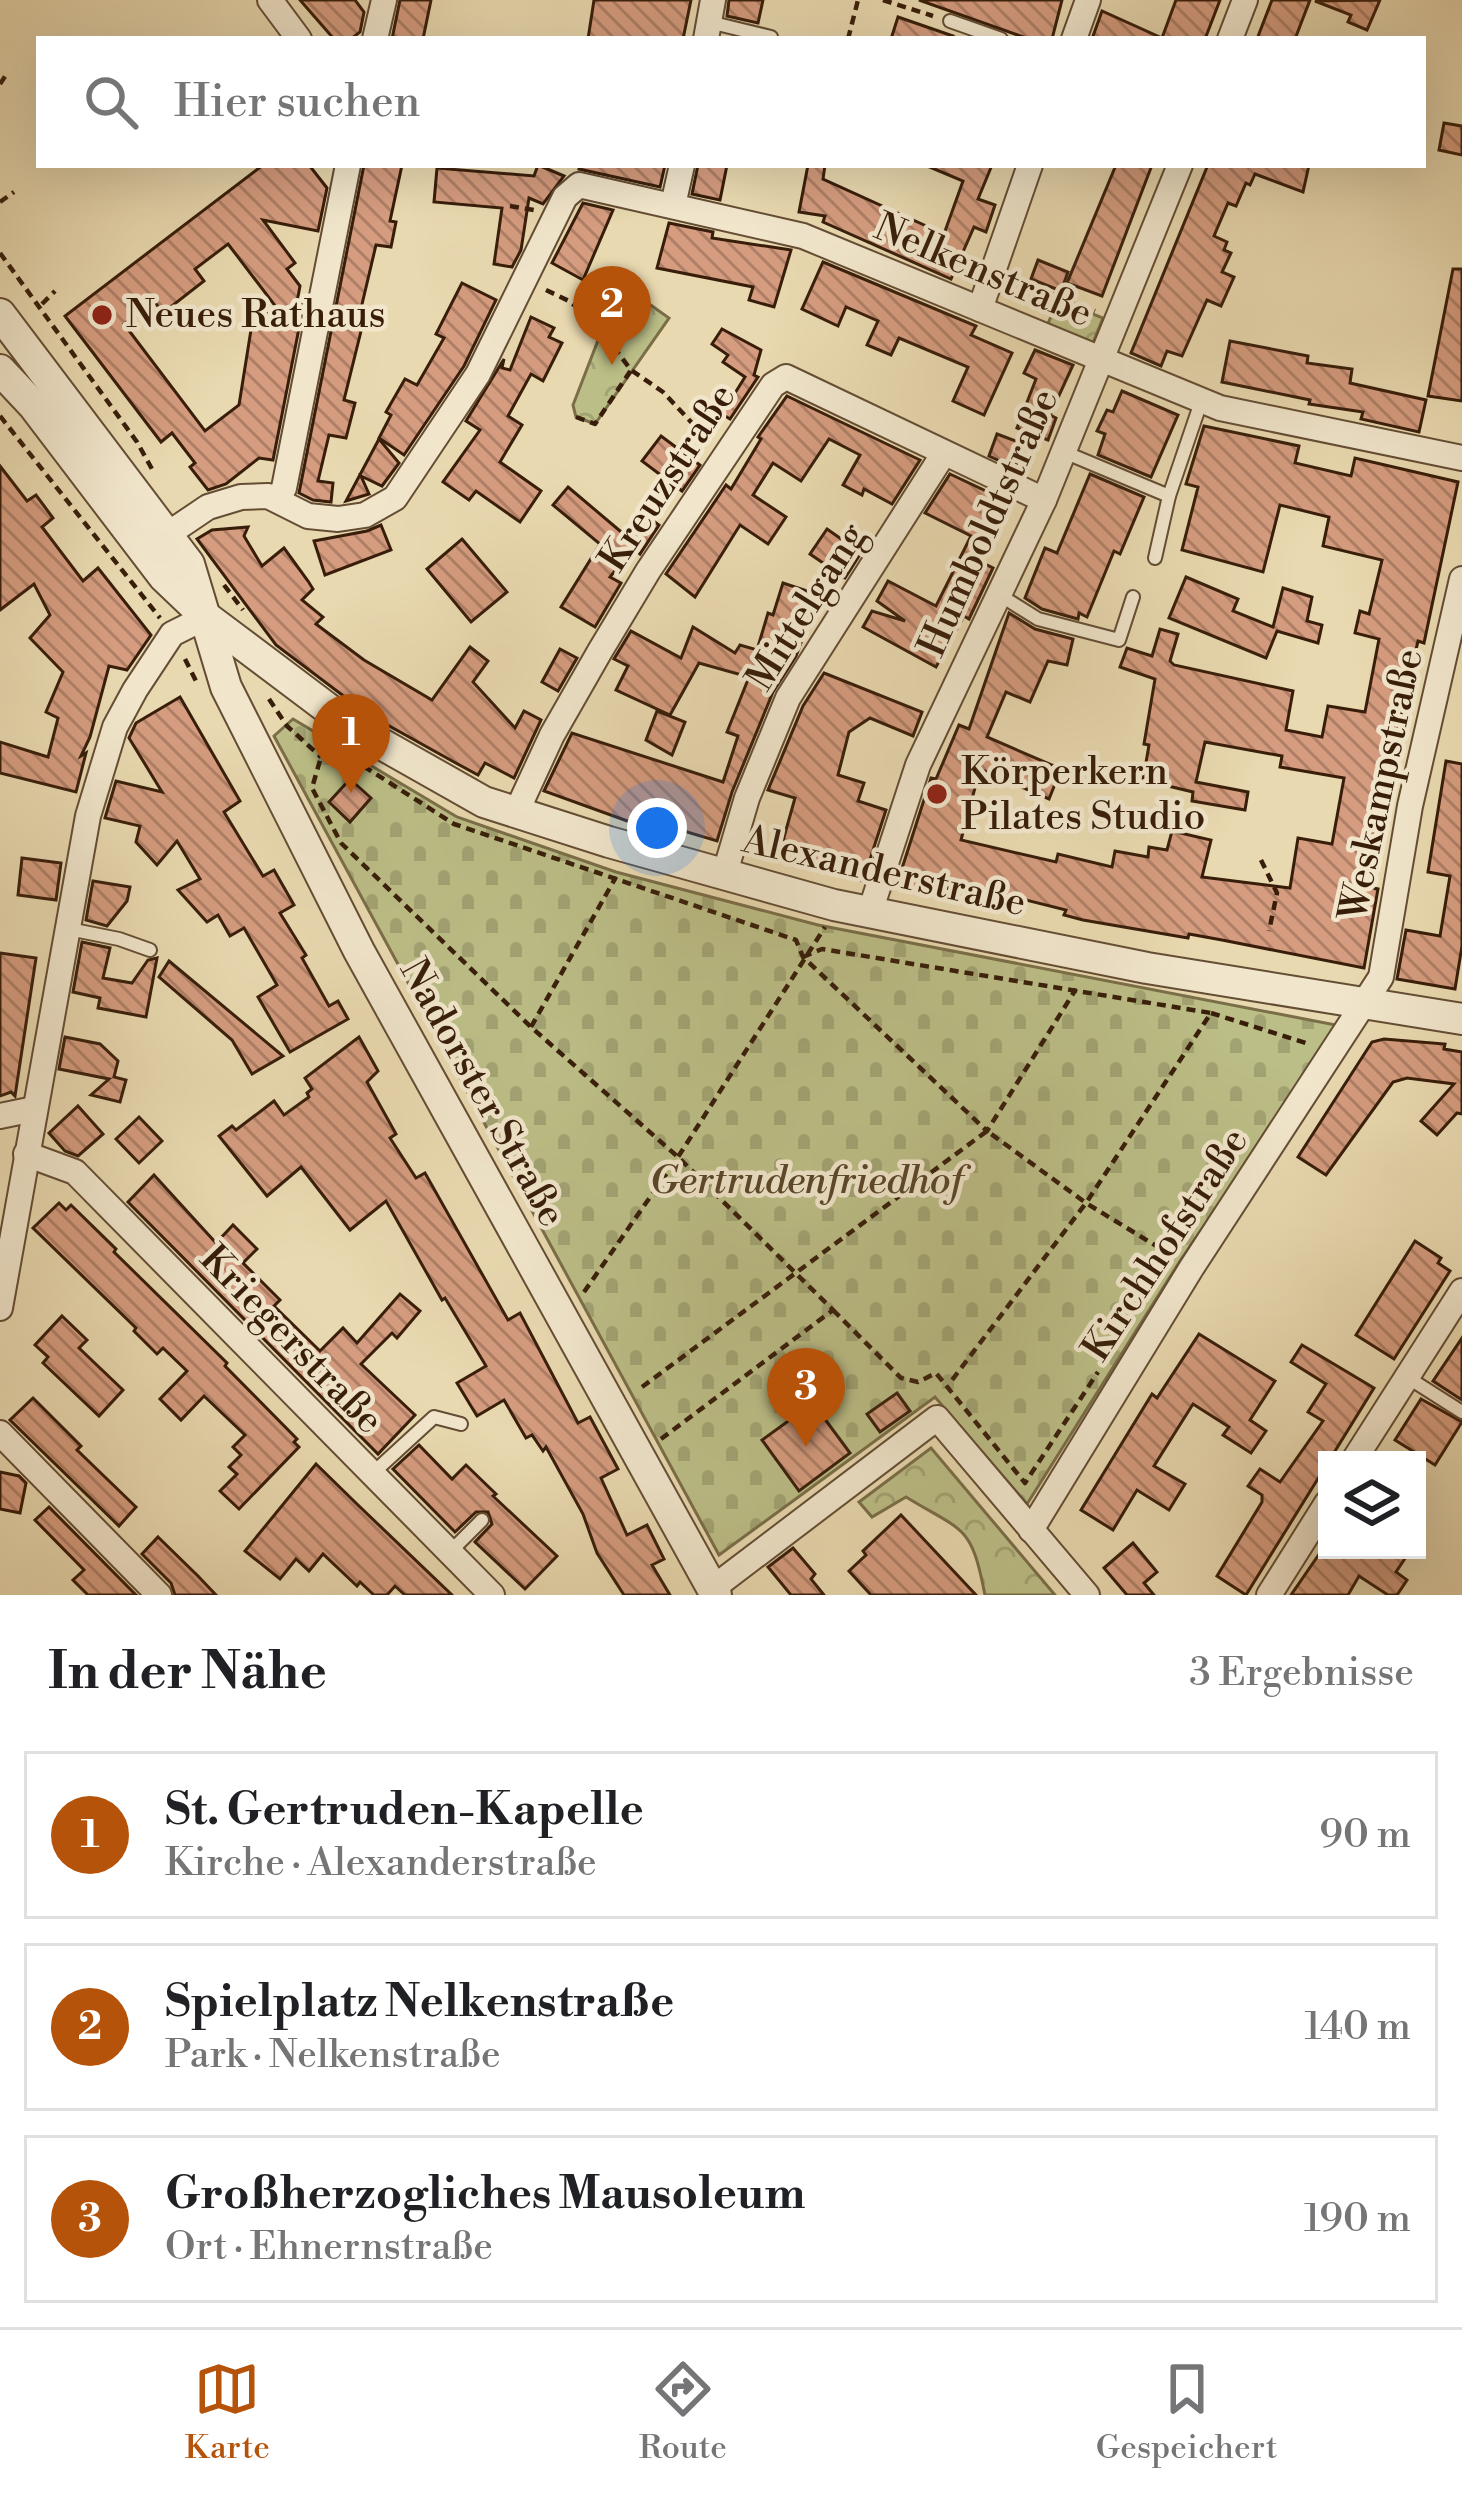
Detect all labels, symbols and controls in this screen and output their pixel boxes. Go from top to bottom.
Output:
search box [36,36,1426,168]
icon: search [78,69,144,135]
text: Hier suchen [174,74,420,131]
street label: Nelkenstraße [867,203,1099,339]
pin: 2 [573,266,651,365]
place label: Neues Rathaus [126,291,385,340]
marker: Neues Rathaus [89,302,115,328]
street label: Kreuzstraße [589,375,747,581]
street label: Humboldtstraße [908,381,1070,665]
street label: Mittelgang [736,514,878,700]
street label: Weskampstraße [1329,645,1435,927]
pin: 1 [312,694,390,793]
place label: Körperkern Pilates Studio [961,748,1206,842]
marker: Körperkern Pilates Studio [924,781,950,807]
your location [627,798,687,858]
street label: Alexanderstraße [737,815,1030,928]
street label: Nadorster Straße [388,950,576,1236]
street label: Kirchhofstraße [1072,1119,1260,1371]
park label: Gertrudenfriedhof [649,1157,971,1206]
street label: Kriegerstraße [189,1235,393,1445]
pin: 3 [767,1348,845,1447]
map controls [1318,1451,1426,1559]
button: layers [1318,1451,1426,1559]
text: In der Nähe [48,1641,327,1705]
text: 3 Ergebnisse [1189,1649,1414,1698]
text: St. Gertruden-Kapelle [165,1782,644,1839]
text: 1 [81,1811,99,1860]
text: 90 m [1319,1811,1411,1860]
text: Kirche · Alexanderstraße [165,1839,597,1888]
text: Spielplatz Nelkenstraße [165,1974,674,2031]
text: 2 [78,2003,102,2052]
text: 140 m [1304,2003,1411,2052]
text: Park · Nelkenstraße [165,2031,501,2080]
text: Großherzogliches Mausoleum [165,2166,805,2223]
text: 3 [78,2195,102,2244]
text: 190 m [1304,2195,1411,2244]
text: Ort · Ehnernstraße [165,2223,493,2272]
tab: Karte [185,2356,270,2469]
tab: Route [639,2356,727,2469]
tab: Gespeichert [1096,2356,1278,2469]

